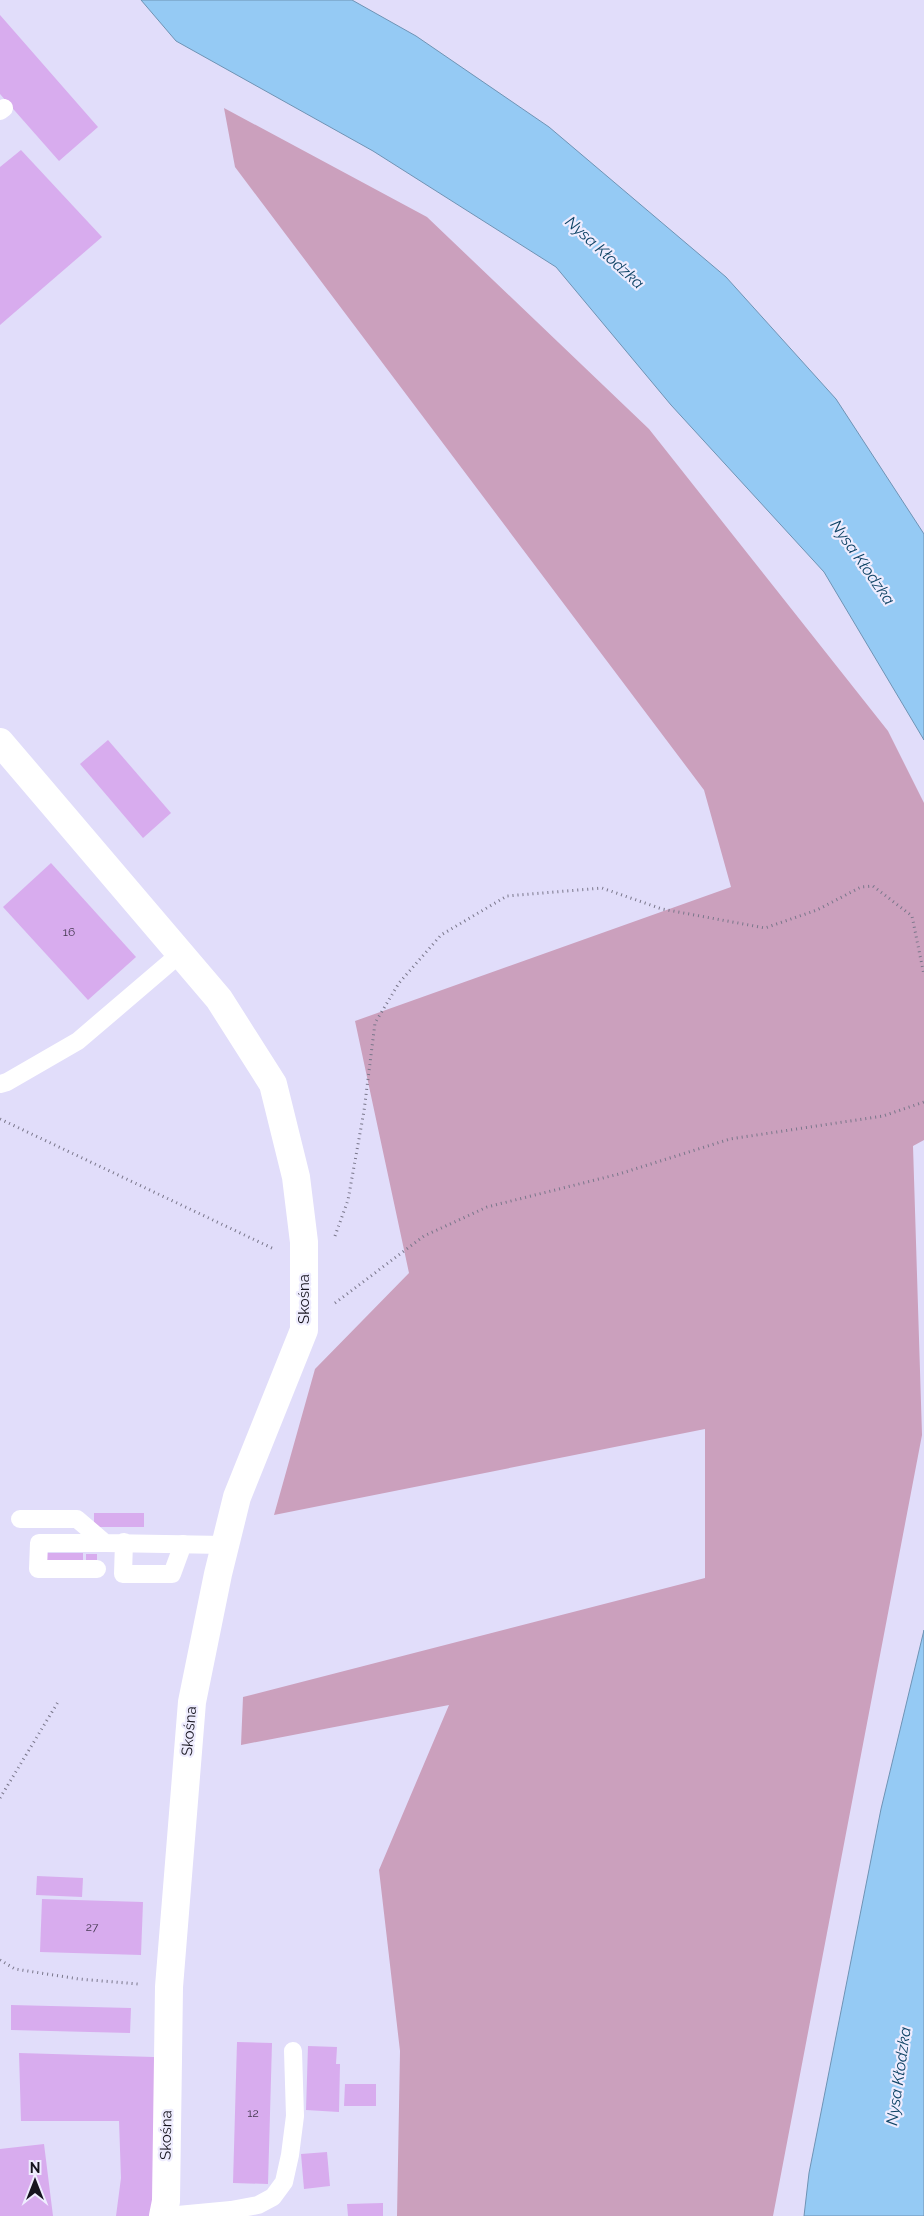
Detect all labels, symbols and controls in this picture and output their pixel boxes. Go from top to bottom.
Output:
water label: Nysa Kłodzka [561,212,648,293]
water label: Nysa Kłodzka [826,516,899,609]
house number: 16 [63,925,75,939]
street label: Skośna [295,1274,313,1324]
street label: Skośna [178,1705,200,1757]
house number: 27 [86,1920,99,1934]
water label: Nysa Kłodzka [882,2025,915,2126]
house number: 12 [247,2106,259,2120]
street label: Skośna [157,2110,175,2160]
north arrow [10,2156,60,2206]
text: N [30,2160,40,2176]

